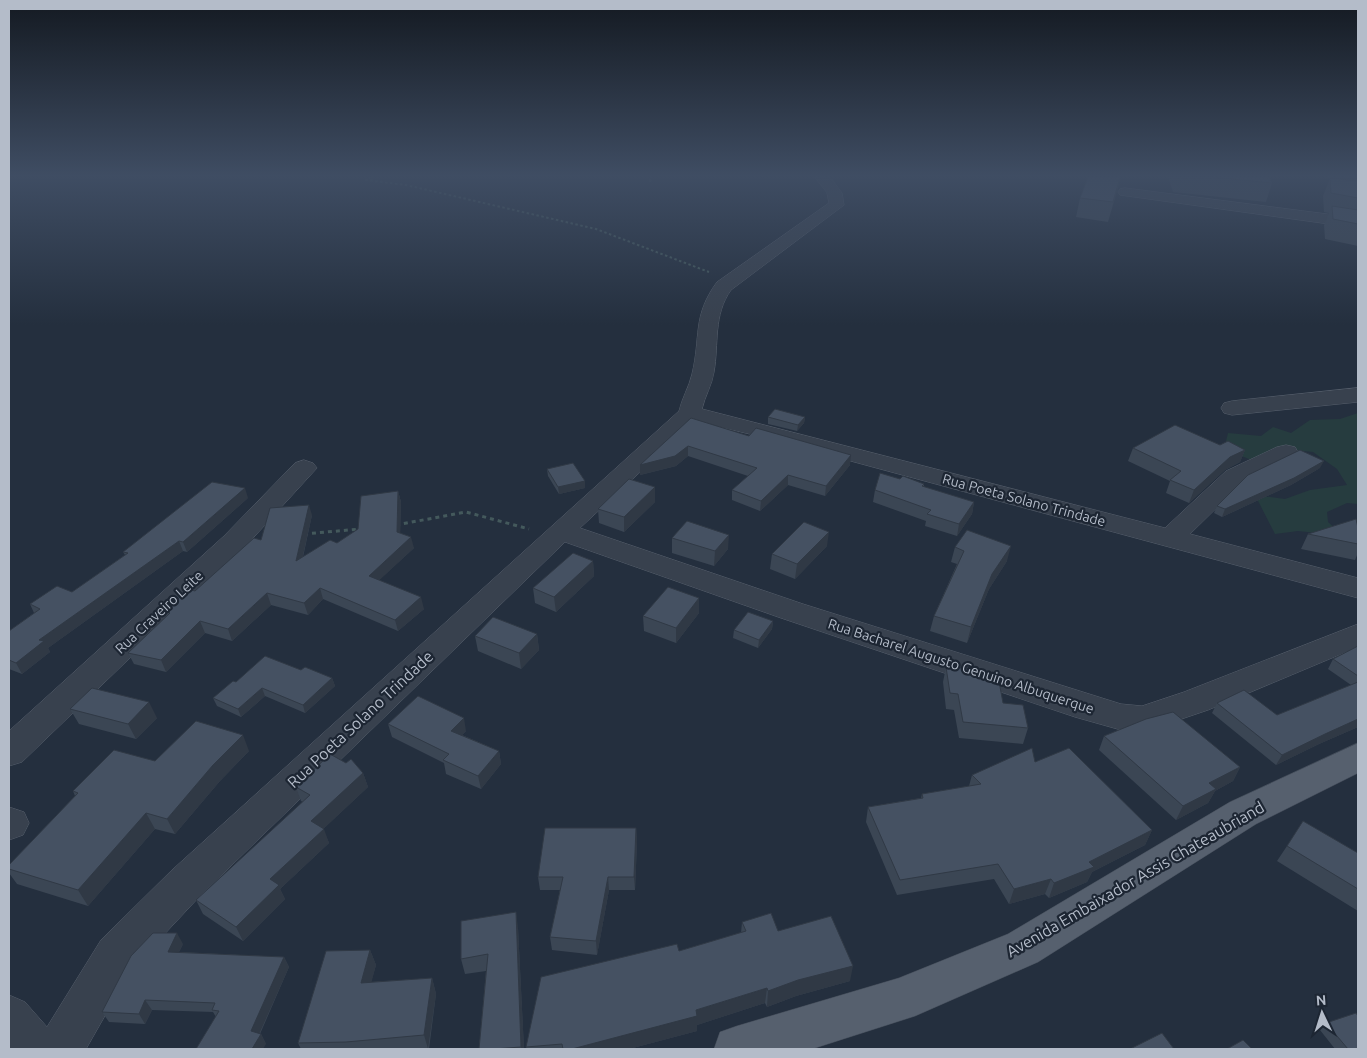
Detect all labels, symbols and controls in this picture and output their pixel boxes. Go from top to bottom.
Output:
street label: Rua Poeta Solano Trindade [941,470,1107,530]
street label: Rua Craveiro Leite [112,567,206,657]
street label: Rua Bacharel Augusto Genuino Albuquerque [826,615,1096,717]
street label: Rua Poeta Solano Trindade [284,647,436,791]
street label: Avenida Embaixador Assis Chateaubriand [1003,798,1267,960]
north arrow [1297,988,1347,1038]
text: N [1315,992,1327,1008]

